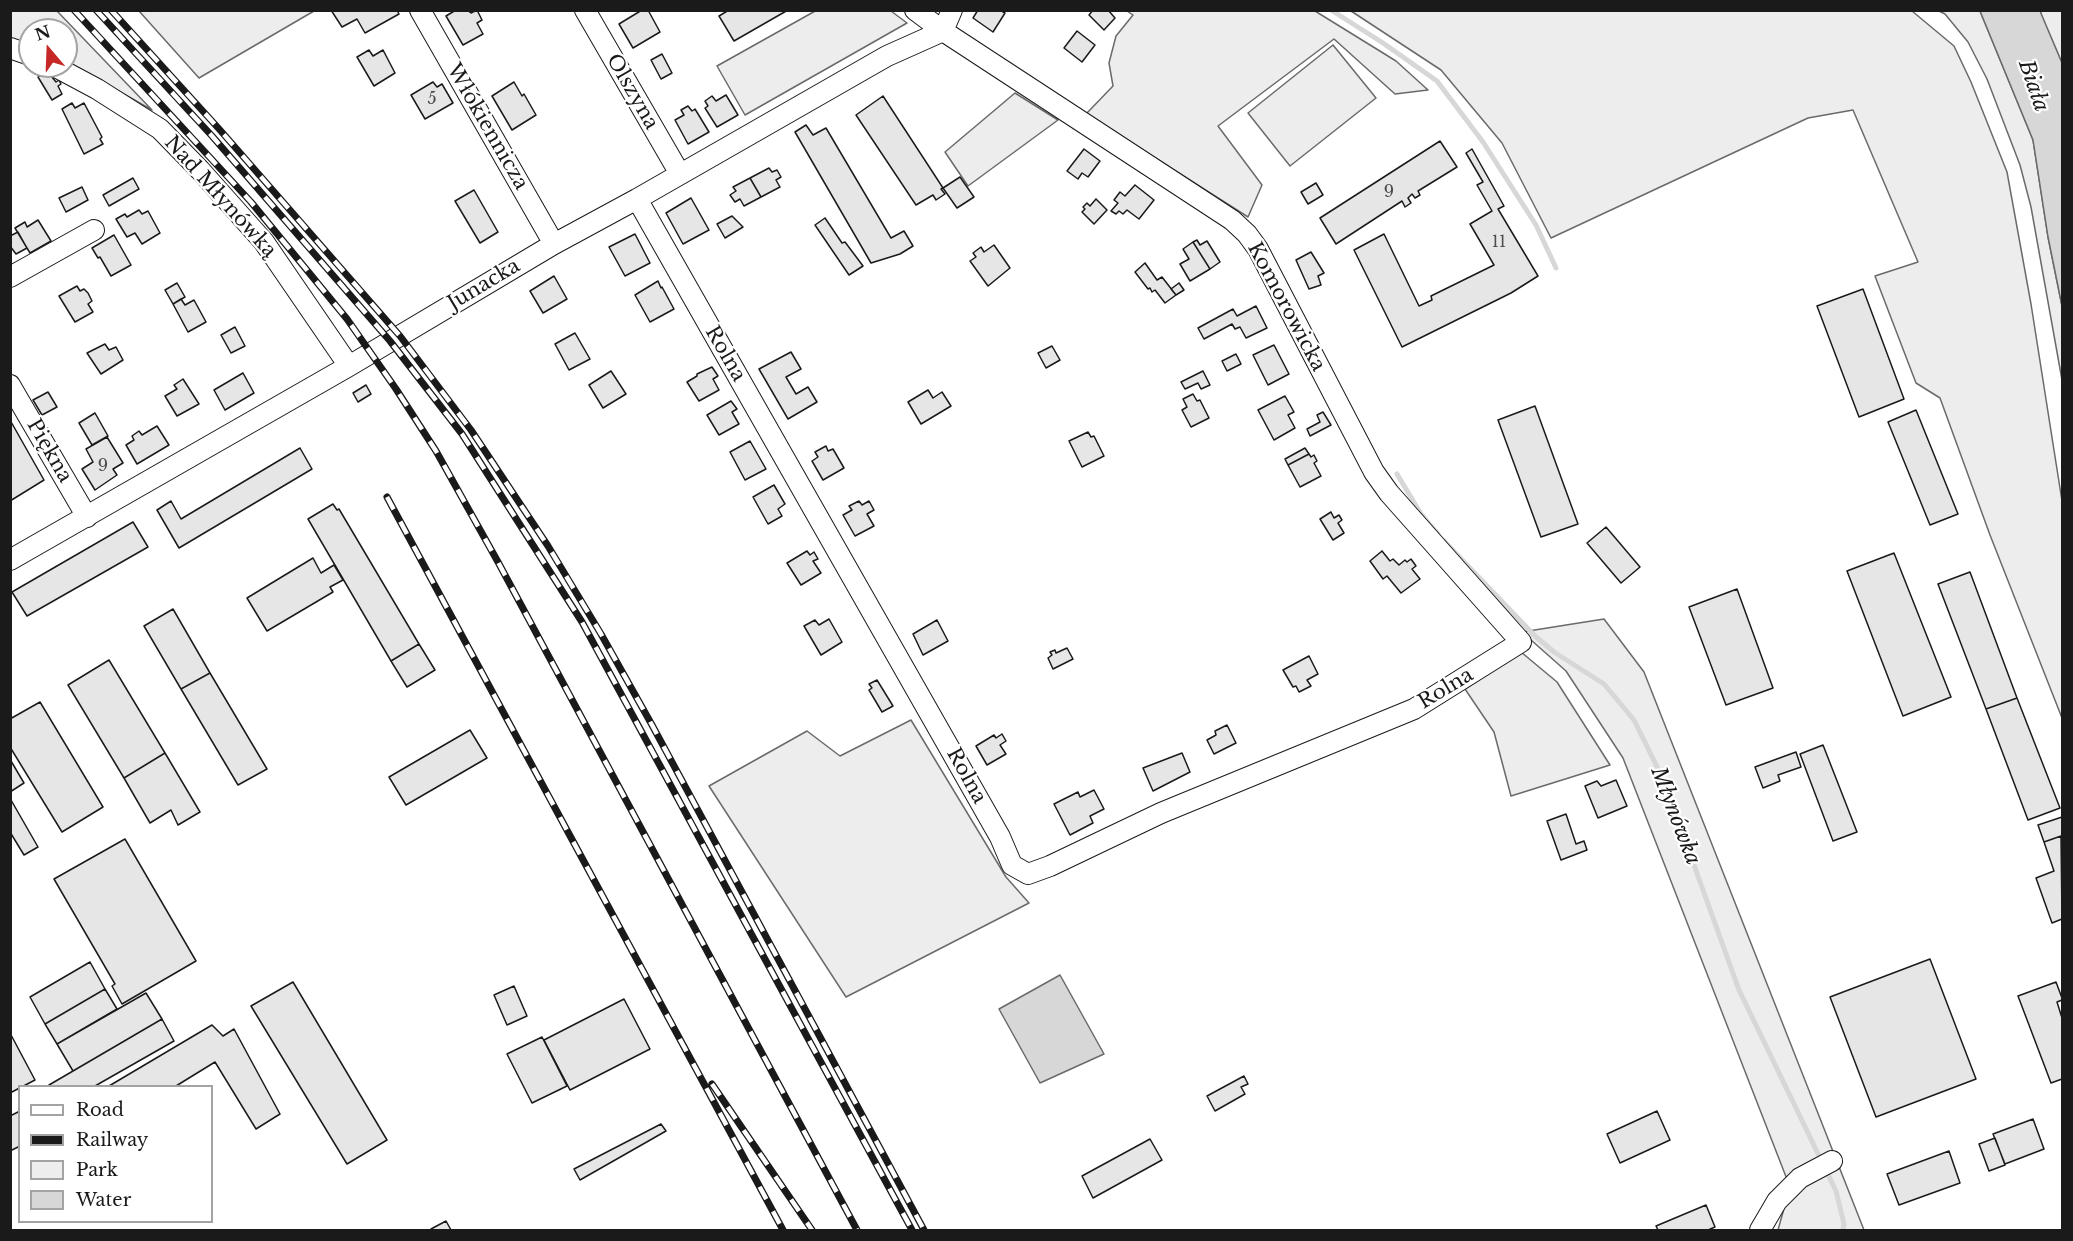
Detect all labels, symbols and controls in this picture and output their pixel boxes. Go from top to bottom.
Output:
north arrow [18,18,78,78]
text: N [32,21,53,45]
street label: Olszyna [601,50,663,134]
water label: Biała [2012,57,2054,115]
street label: Włókiennicza [441,60,533,194]
house number: 5 [427,89,437,109]
street label: Nad Młynówką [159,131,281,263]
house number: 9 [1384,182,1394,202]
house number: 11 [1492,232,1506,252]
street label: Komorowicka [1242,238,1330,376]
street label: Junacka [444,254,524,316]
street label: Rolna [700,322,750,386]
street label: Piękna [21,415,77,487]
house number: 9 [98,456,108,476]
street label: Rolna [1414,663,1478,715]
street label: Rolna [941,744,991,808]
water label: Młynówka [1645,763,1705,869]
legend [18,1085,213,1223]
text: Road [76,1099,124,1121]
text: Railway [76,1129,148,1151]
text: Park [76,1159,118,1181]
text: Water [76,1189,131,1211]

